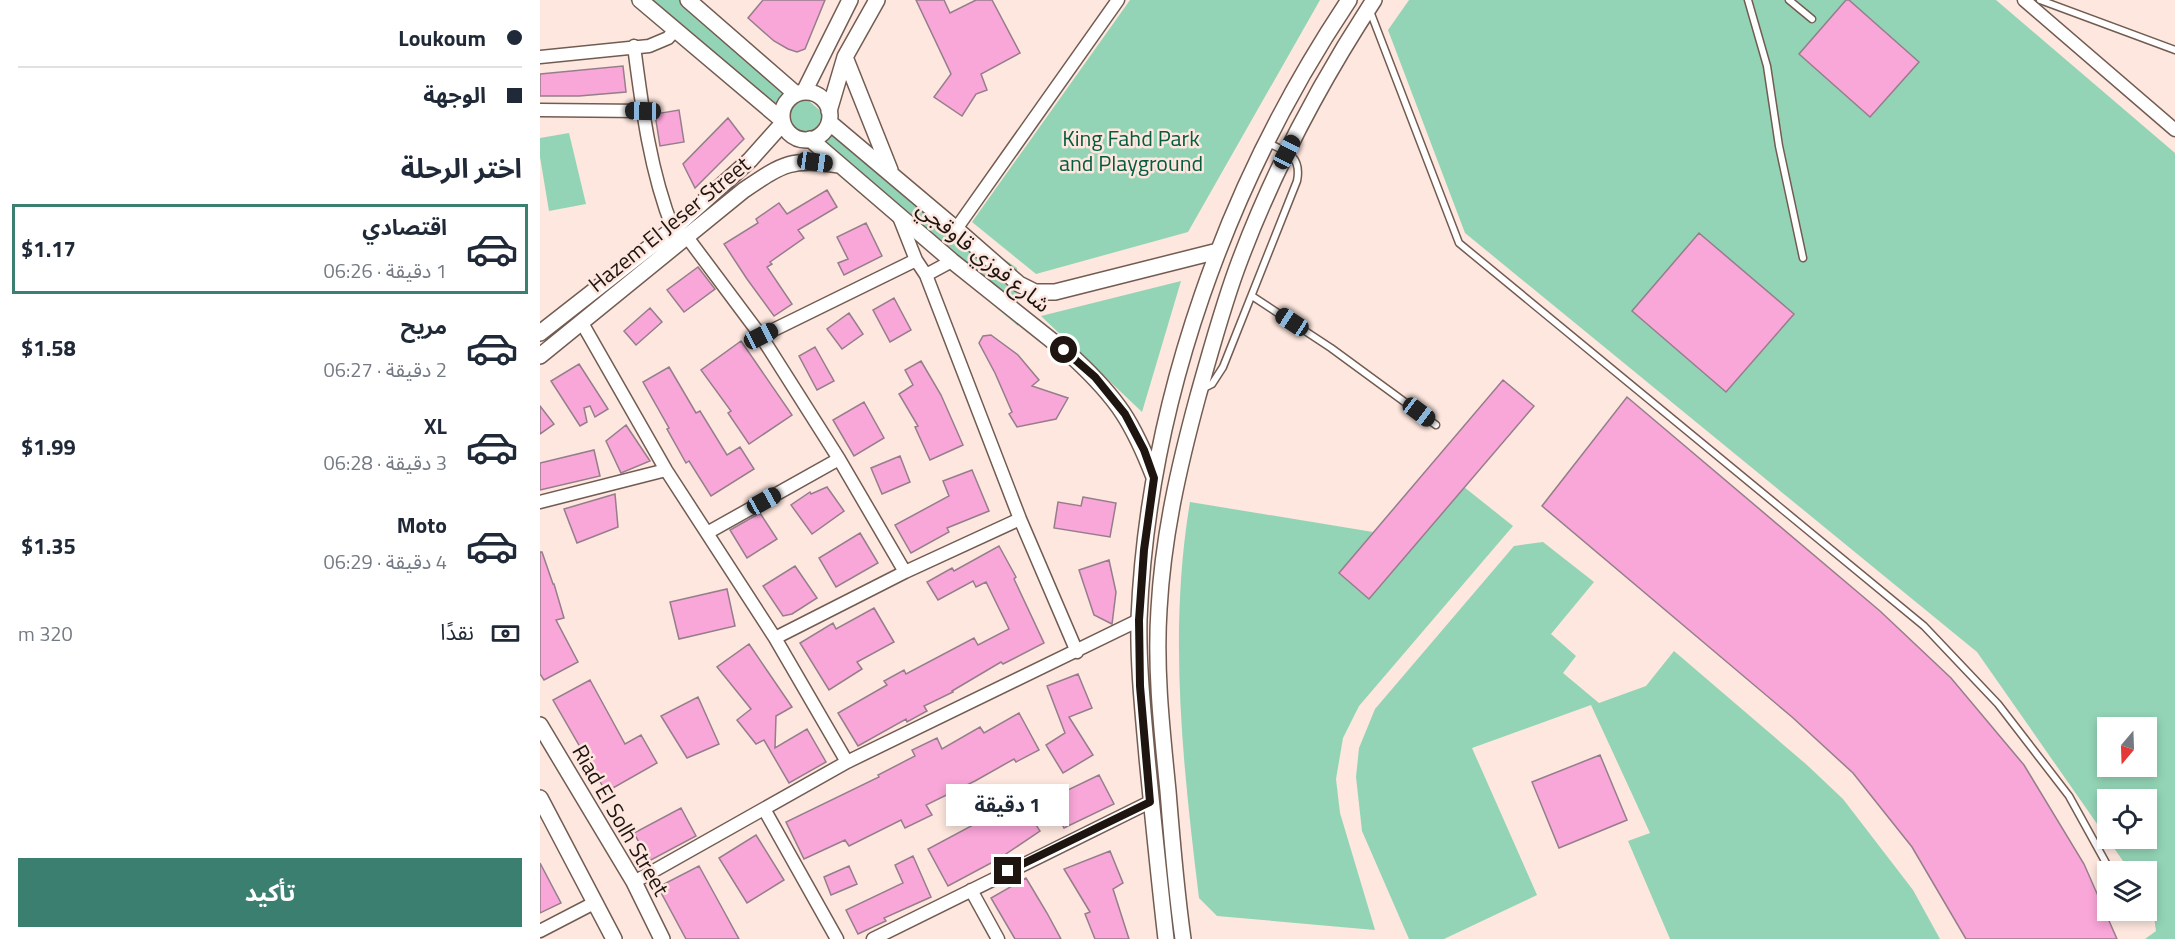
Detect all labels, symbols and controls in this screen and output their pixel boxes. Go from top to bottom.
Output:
text: Loukoum [398,21,486,55]
text: الوجهة [423,78,486,112]
car [625,102,661,120]
park label: King Fahd Park and Playground [1059,121,1203,180]
car [1271,132,1303,172]
text: اختر الرحلة [401,147,522,188]
street label: Hazem El Jeser Street [581,148,758,300]
car [796,151,834,173]
street label: شارع فوزي قاوقجي [910,191,1058,321]
text: اقتصادي [362,210,447,244]
icon: car [465,222,519,276]
text: $1.17 [21,232,76,266]
text: 1 دقيقة · 06:26 [324,255,447,286]
car [1272,305,1312,339]
text: مريح [401,309,447,343]
car [741,320,781,352]
icon: car [465,321,519,375]
text: $1.58 [21,331,76,365]
route start [1050,336,1077,363]
text: 2 دقيقة · 06:27 [324,354,447,385]
car [1399,394,1439,430]
text: XL [424,409,447,443]
icon: car [465,420,519,474]
text: $1.99 [21,430,76,464]
text: 3 دقيقة · 06:28 [324,447,447,478]
car [744,484,784,518]
text: Moto [397,508,447,542]
icon: car [465,519,519,573]
text: $1.35 [21,529,76,563]
text: 4 دقيقة · 06:29 [324,546,447,577]
text: نقدًا [440,615,474,649]
icon: cash [489,617,522,650]
text: 320 m [18,618,73,649]
north arrow [2097,717,2157,777]
map controls [2097,717,2157,921]
street label: Riad El Solh Street [564,738,678,902]
callout: 1 دقيقة [946,784,1070,826]
text: 1 دقيقة [975,789,1040,820]
button: locate [2097,789,2157,849]
route end [994,857,1021,884]
button: تأكيد [18,858,522,927]
button: layers [2097,861,2157,921]

